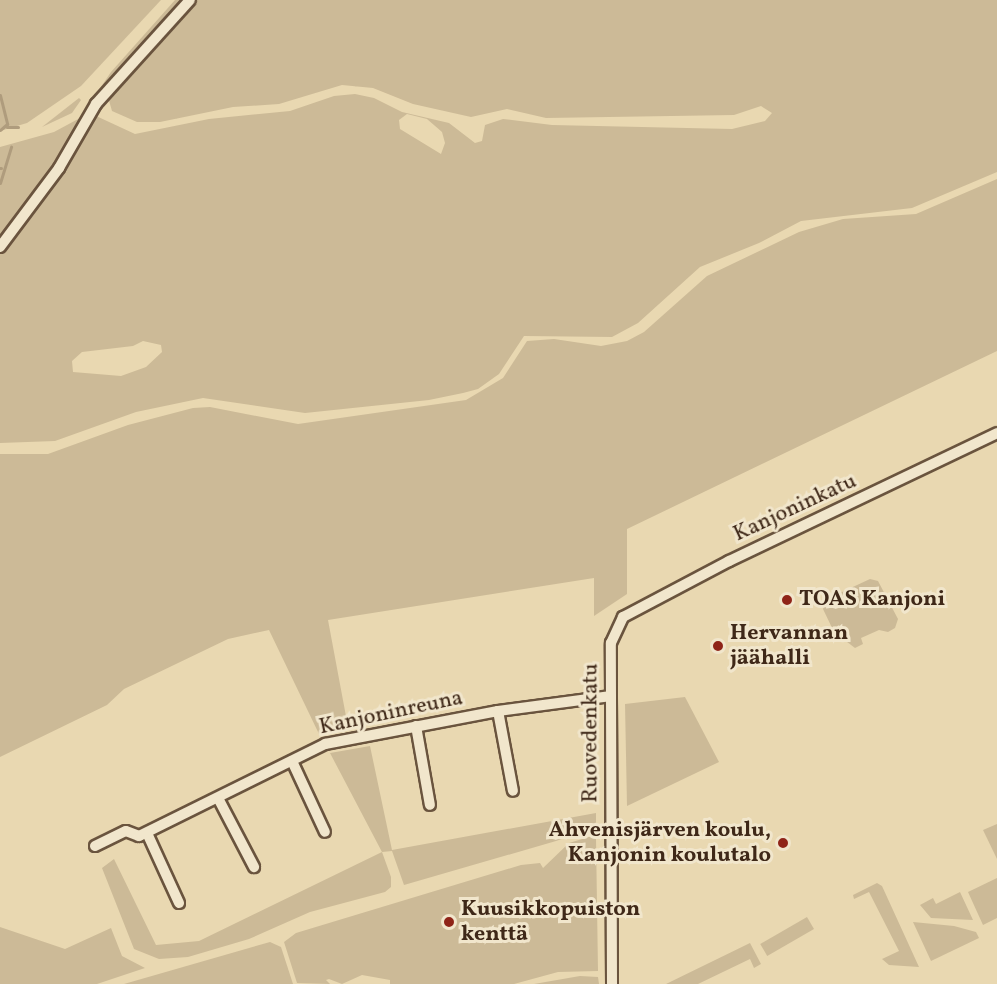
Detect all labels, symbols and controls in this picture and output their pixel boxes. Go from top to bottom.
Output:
street label: Kanjoninkatu [729,468,861,548]
place label: TOAS Kanjoni [799,587,945,613]
marker: TOAS Kanjoni [780,593,794,607]
place label: Hervannan jäähalli [730,620,848,672]
marker: Hervannan jäähalli [711,639,725,653]
street label: Ruovedenkatu [578,663,604,803]
street label: Kanjoninreuna [317,685,465,741]
place label: Ahvenisjärven koulu, Kanjonin koulutalo [549,817,771,868]
marker: Ahvenisjärven koulu, Kanjonin koulutalo [776,836,790,850]
place label: Kuusikkopuiston kenttä [461,896,640,948]
marker: Kuusikkopuiston kenttä [442,915,456,929]

